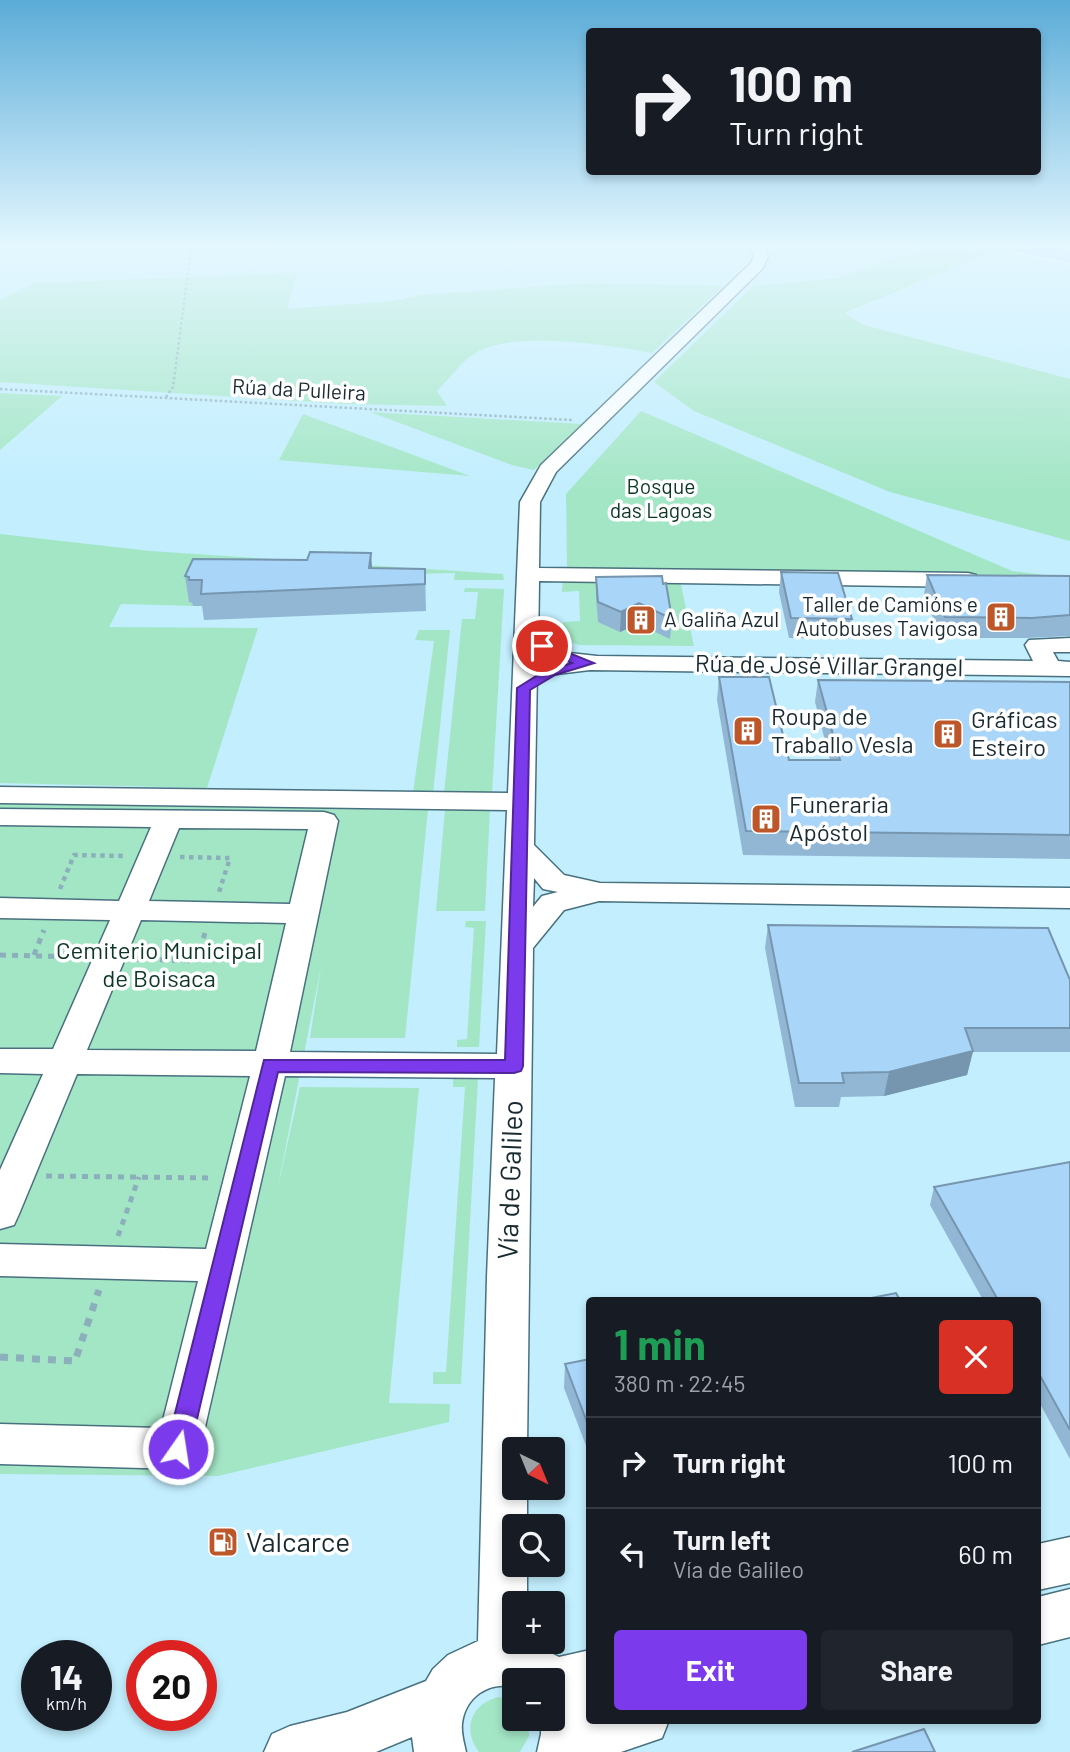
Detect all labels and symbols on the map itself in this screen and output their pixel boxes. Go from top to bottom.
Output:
street label: Rúa da Pulleira [232,373,367,404]
park label: Bosque das Lagoas [610,473,712,522]
place label: Taller de Camións e Autobuses Tavigosa [796,591,978,640]
building icon: Taller de Camións e Autobuses Tavigosa [984,600,1018,634]
building icon: A Galiña Azul [624,603,658,637]
place label: A Galiña Azul [664,606,779,631]
pin [512,616,572,676]
street label: Rúa de José Villar Grangel [695,648,963,681]
place label: Roupa de Traballo Vesla [771,701,914,758]
place label: Gráficas Esteiro [971,704,1058,761]
building icon: Roupa de Traballo Vesla [731,714,765,748]
building icon: Gráficas Esteiro [931,717,965,751]
place label: Funeraria Apóstol [789,789,889,846]
building icon: Funeraria Apóstol [749,802,783,836]
park label: Cemiterio Municipal de Boisaca [56,935,262,992]
street label: Vía de Galileo [489,1100,529,1260]
position arrow [141,1412,215,1486]
north arrow [502,1437,565,1500]
place label: Valcarce [246,1524,350,1558]
fuel station icon: Valcarce [206,1525,240,1559]
speed limit sign: 20 [126,1640,217,1731]

